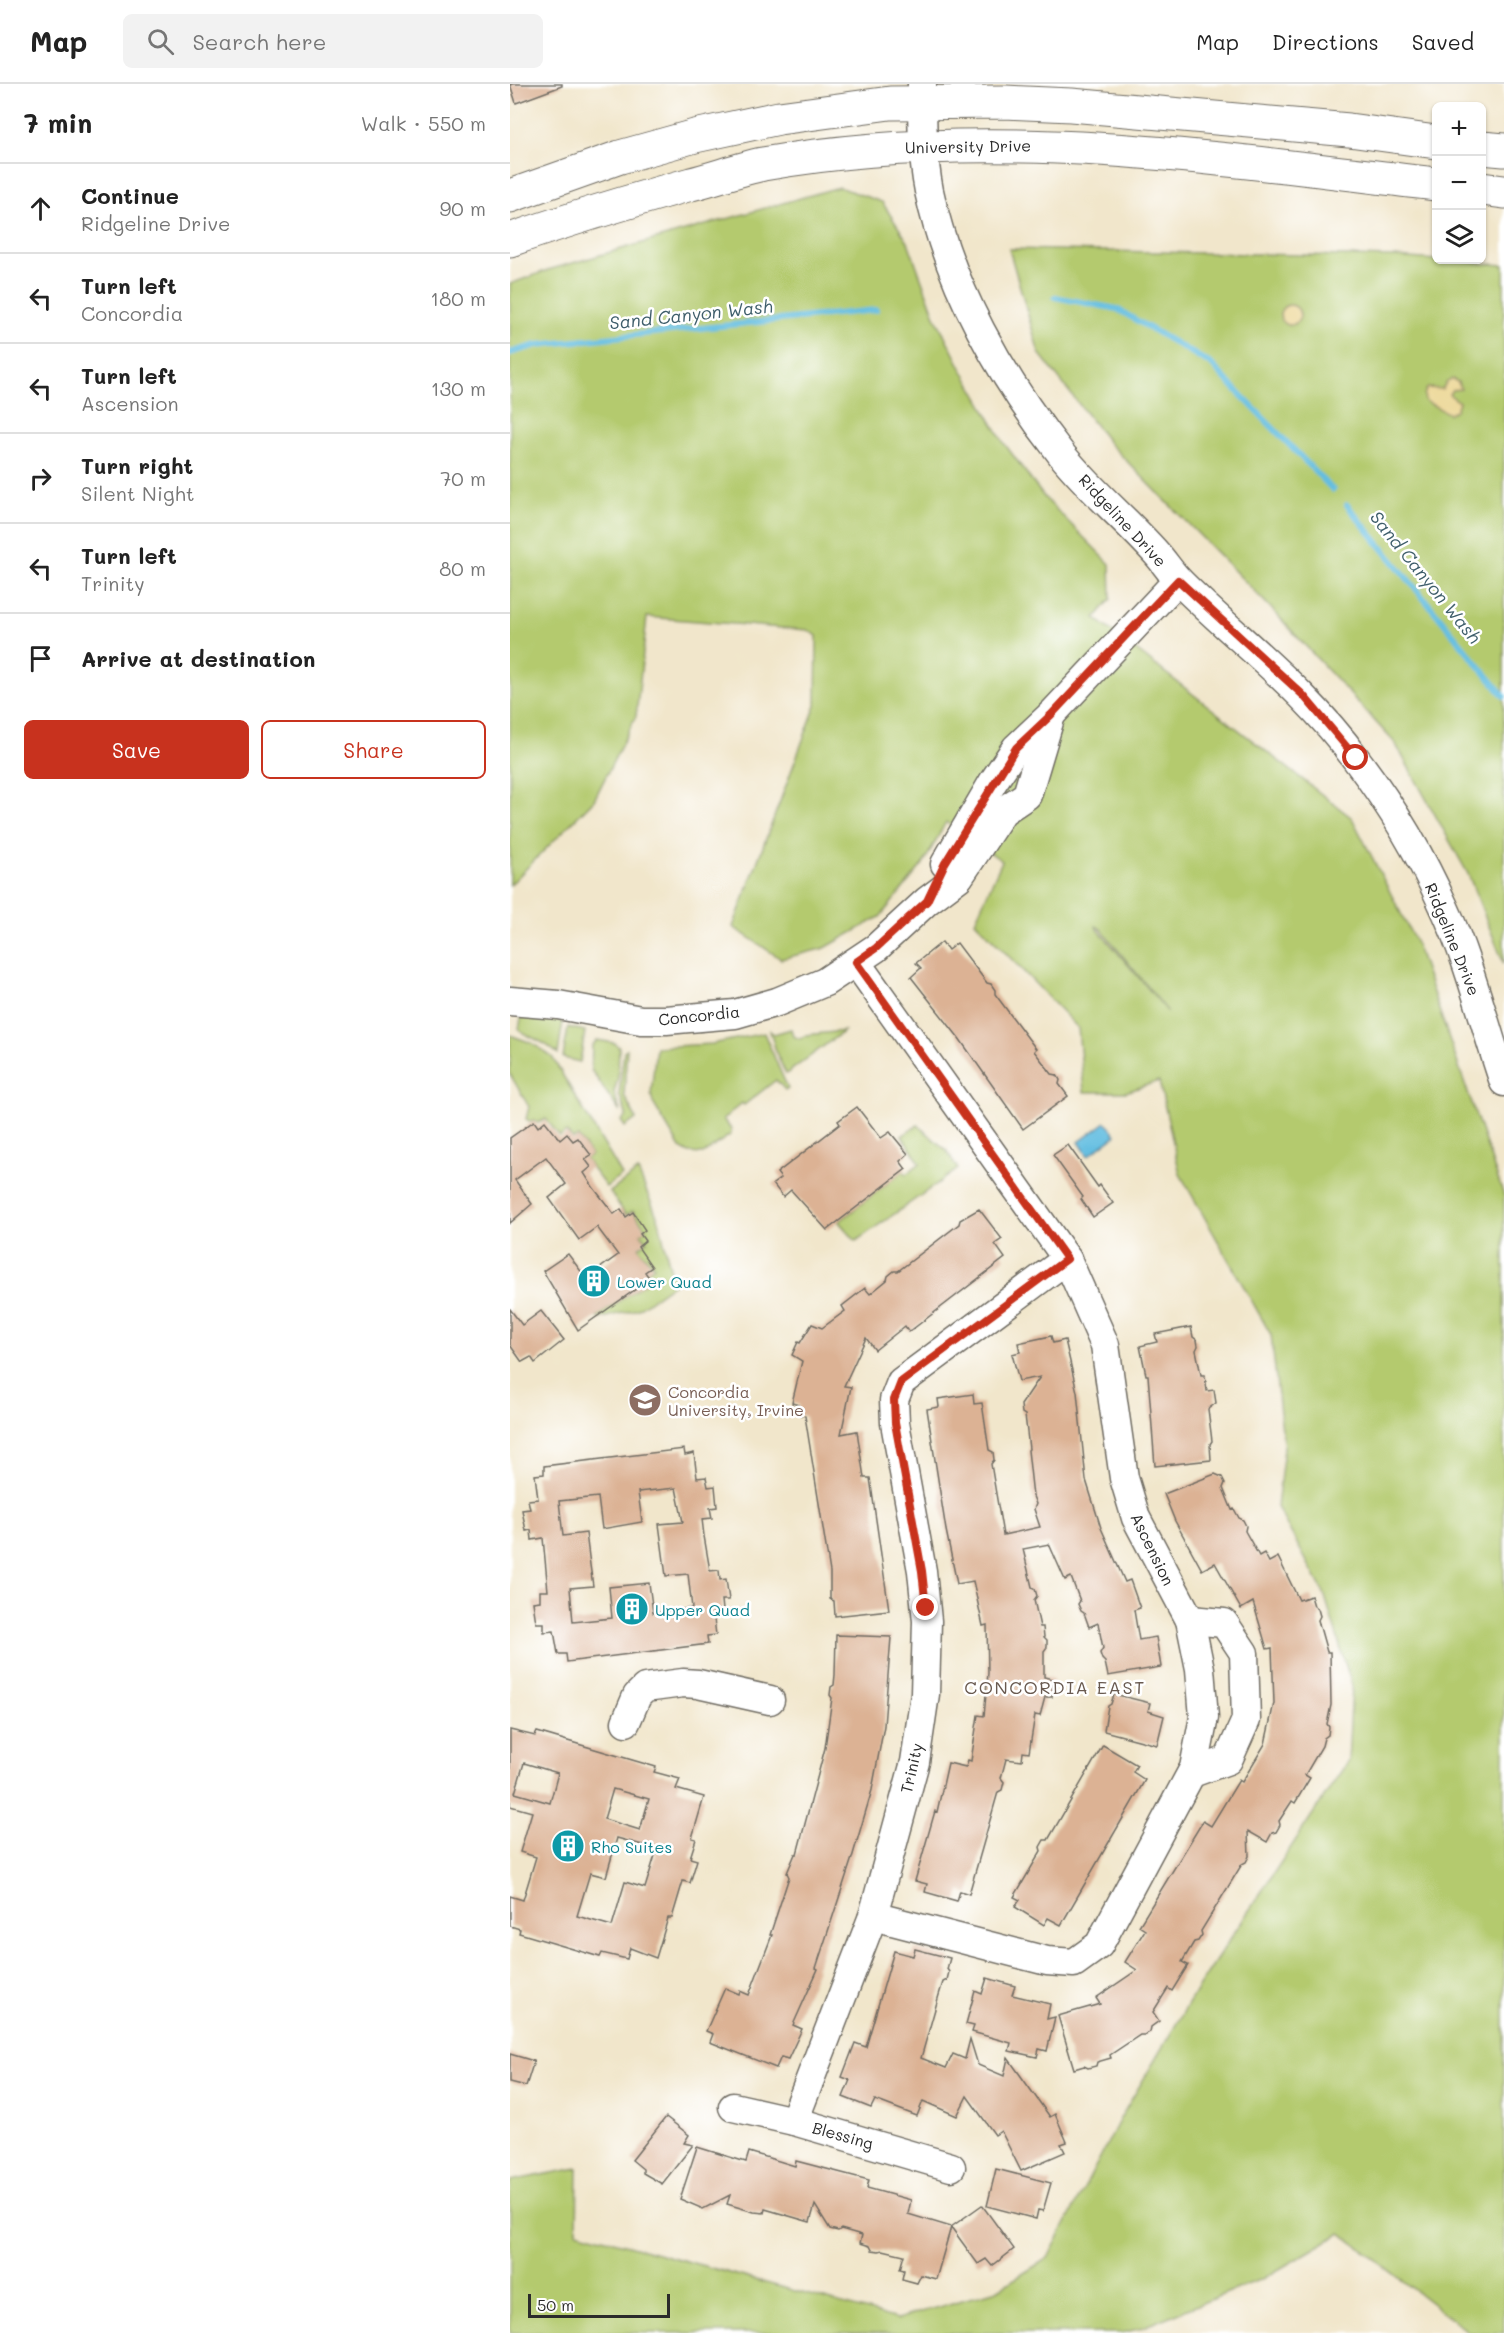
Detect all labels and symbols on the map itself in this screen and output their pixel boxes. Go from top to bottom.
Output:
street label: University Drive [905,134,1031,158]
water label: Sand Canyon Wash [608,293,774,335]
street label: Ridgeline Drive [1075,469,1171,571]
water label: Sand Canyon Wash [1365,506,1487,648]
route start [1342,744,1368,770]
street label: Ridgeline Drive [1421,880,1485,998]
street label: Concordia [657,1000,741,1030]
building icon: Lower Quad [576,1263,612,1299]
place label: Lower Quad [617,1271,712,1292]
place label: Concordia University, Irvine [668,1381,804,1420]
school or university icon: Concordia University, Irvine [627,1382,663,1418]
street label: Ascension [1126,1509,1180,1589]
building icon: Upper Quad [614,1591,650,1627]
route end [912,1594,938,1620]
place label: Upper Quad [655,1599,750,1620]
district label: CONCORDIA EAST [964,1675,1146,1699]
street label: Trinity [895,1741,927,1795]
building icon: Rho Suites [550,1828,586,1864]
place label: Rho Suites [591,1836,672,1857]
street label: Blessing [810,2116,876,2154]
scale bar [528,2291,670,2318]

